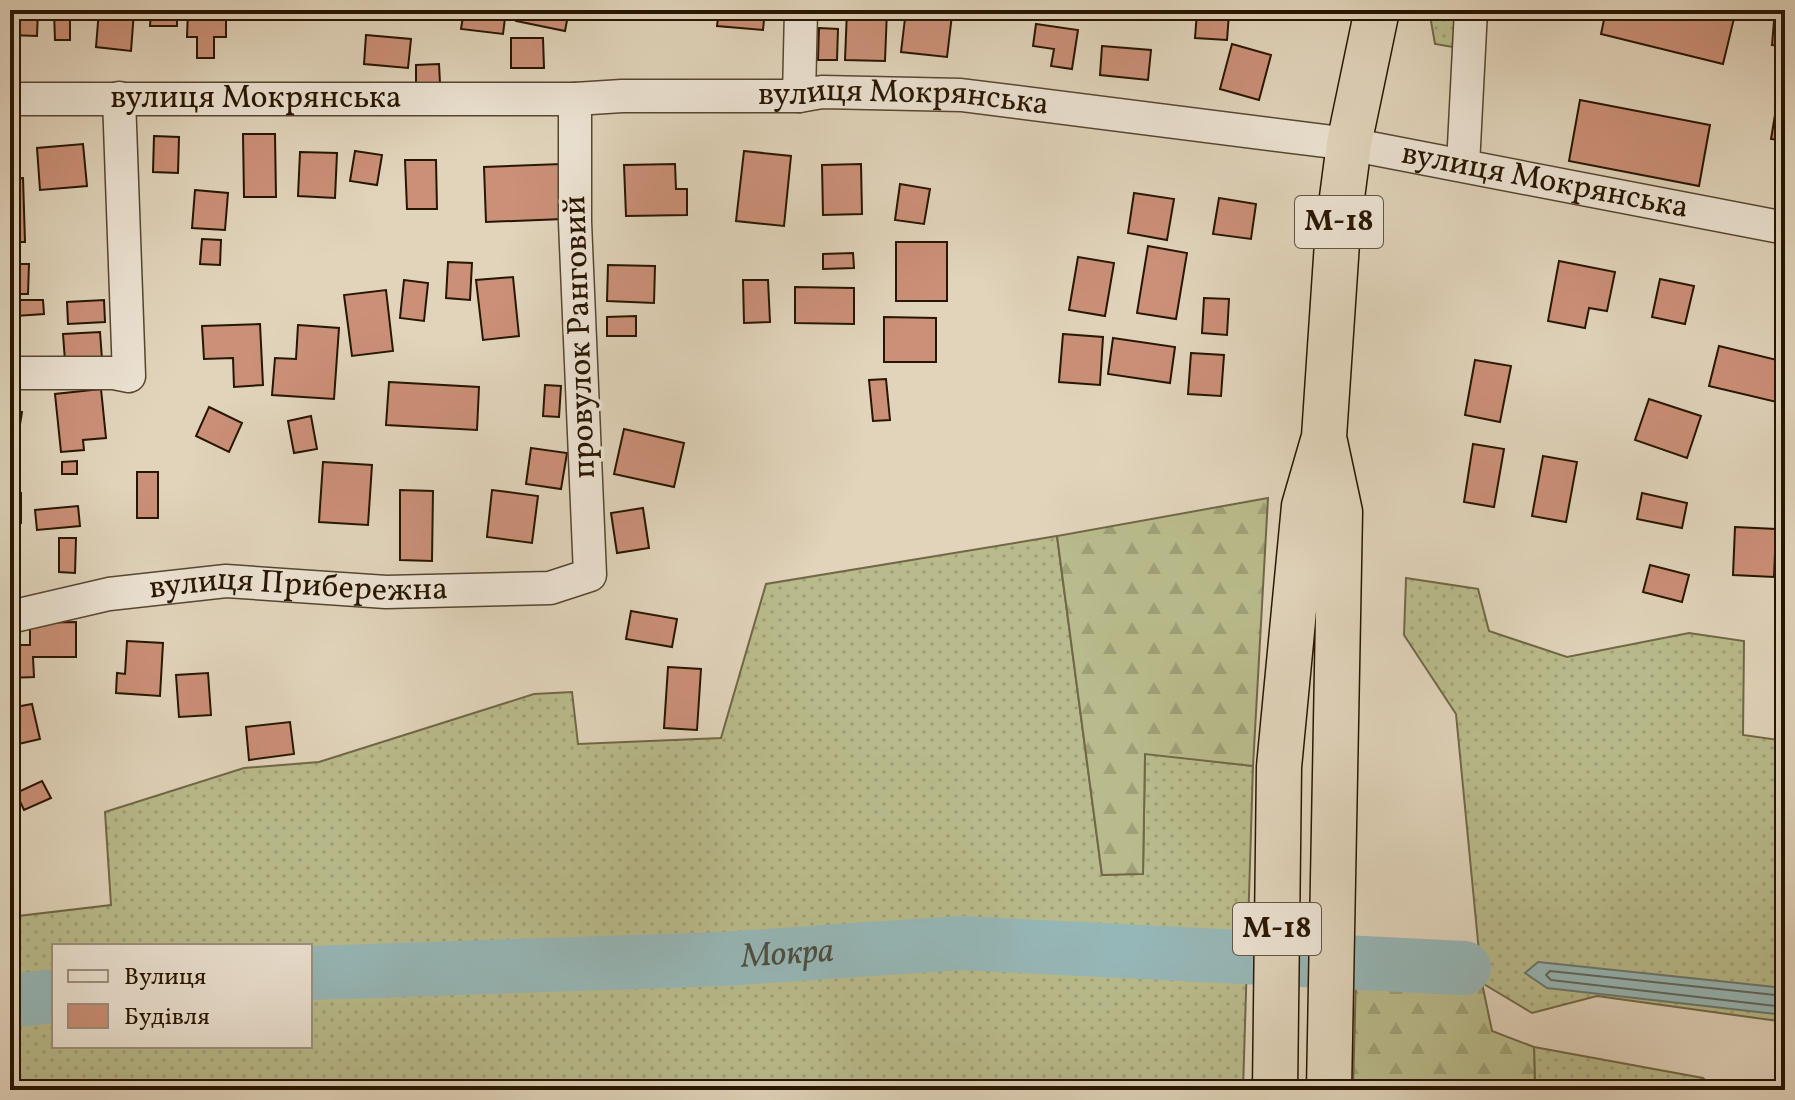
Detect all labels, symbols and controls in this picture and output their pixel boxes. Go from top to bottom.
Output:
street label: вулиця Мокрянська [758,70,1051,128]
street label: вулиця Мокрянська [110,77,402,121]
street label: вулиця Мокрянська [1398,133,1692,231]
street label: провулок Ранговий [554,195,608,479]
road number: М-18 [1295,196,1383,248]
street label: вулиця Прибережна [147,558,448,614]
road number: М-18 [1233,903,1321,955]
water label: Мокра [739,928,836,981]
legend [52,944,312,1048]
text: Вулиця [124,961,206,995]
text: Будівля [124,1001,210,1035]

